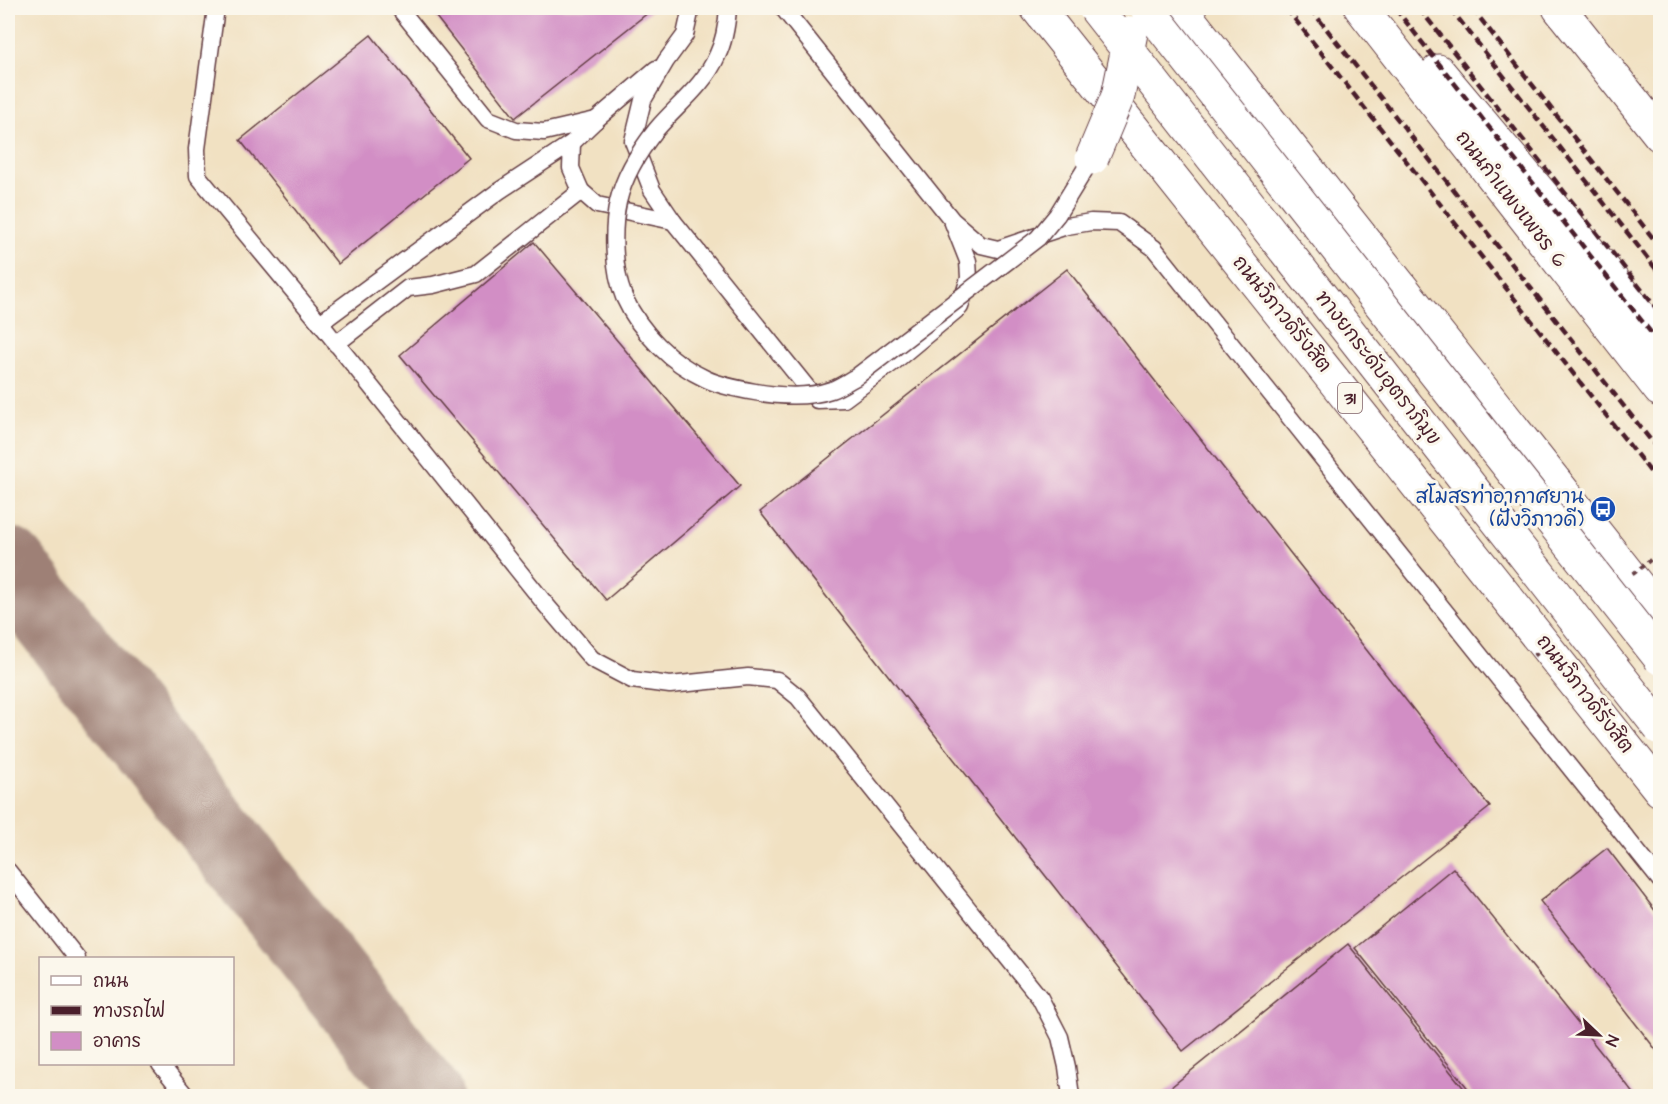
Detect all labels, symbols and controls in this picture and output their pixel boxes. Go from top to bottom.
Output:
street label: ถนนกำแพงเพชร 6 [1449,125,1574,274]
street label: ถนนวิภาวดีรังสิต [1226,249,1338,379]
street label: ทางยกระดับอุตราภิมุข [1308,285,1447,452]
road number: 31 [1338,383,1362,413]
place label: สโมสรท่าอากาศยาน (ฝั่งวิภาวดี) [1416,483,1584,534]
bus stop icon: สโมสรท่าอากาศยาน (ฝั่งวิภาวดี) [1588,494,1618,524]
street label: ถนนวิภาวดีรังสิต [1530,629,1640,759]
legend [39,957,234,1065]
text: ถนน [93,969,128,994]
text: ทางรถไฟ [93,998,165,1024]
north arrow [1569,1005,1629,1065]
text: อาคาร [93,1029,141,1054]
text: N [1600,1032,1624,1049]

